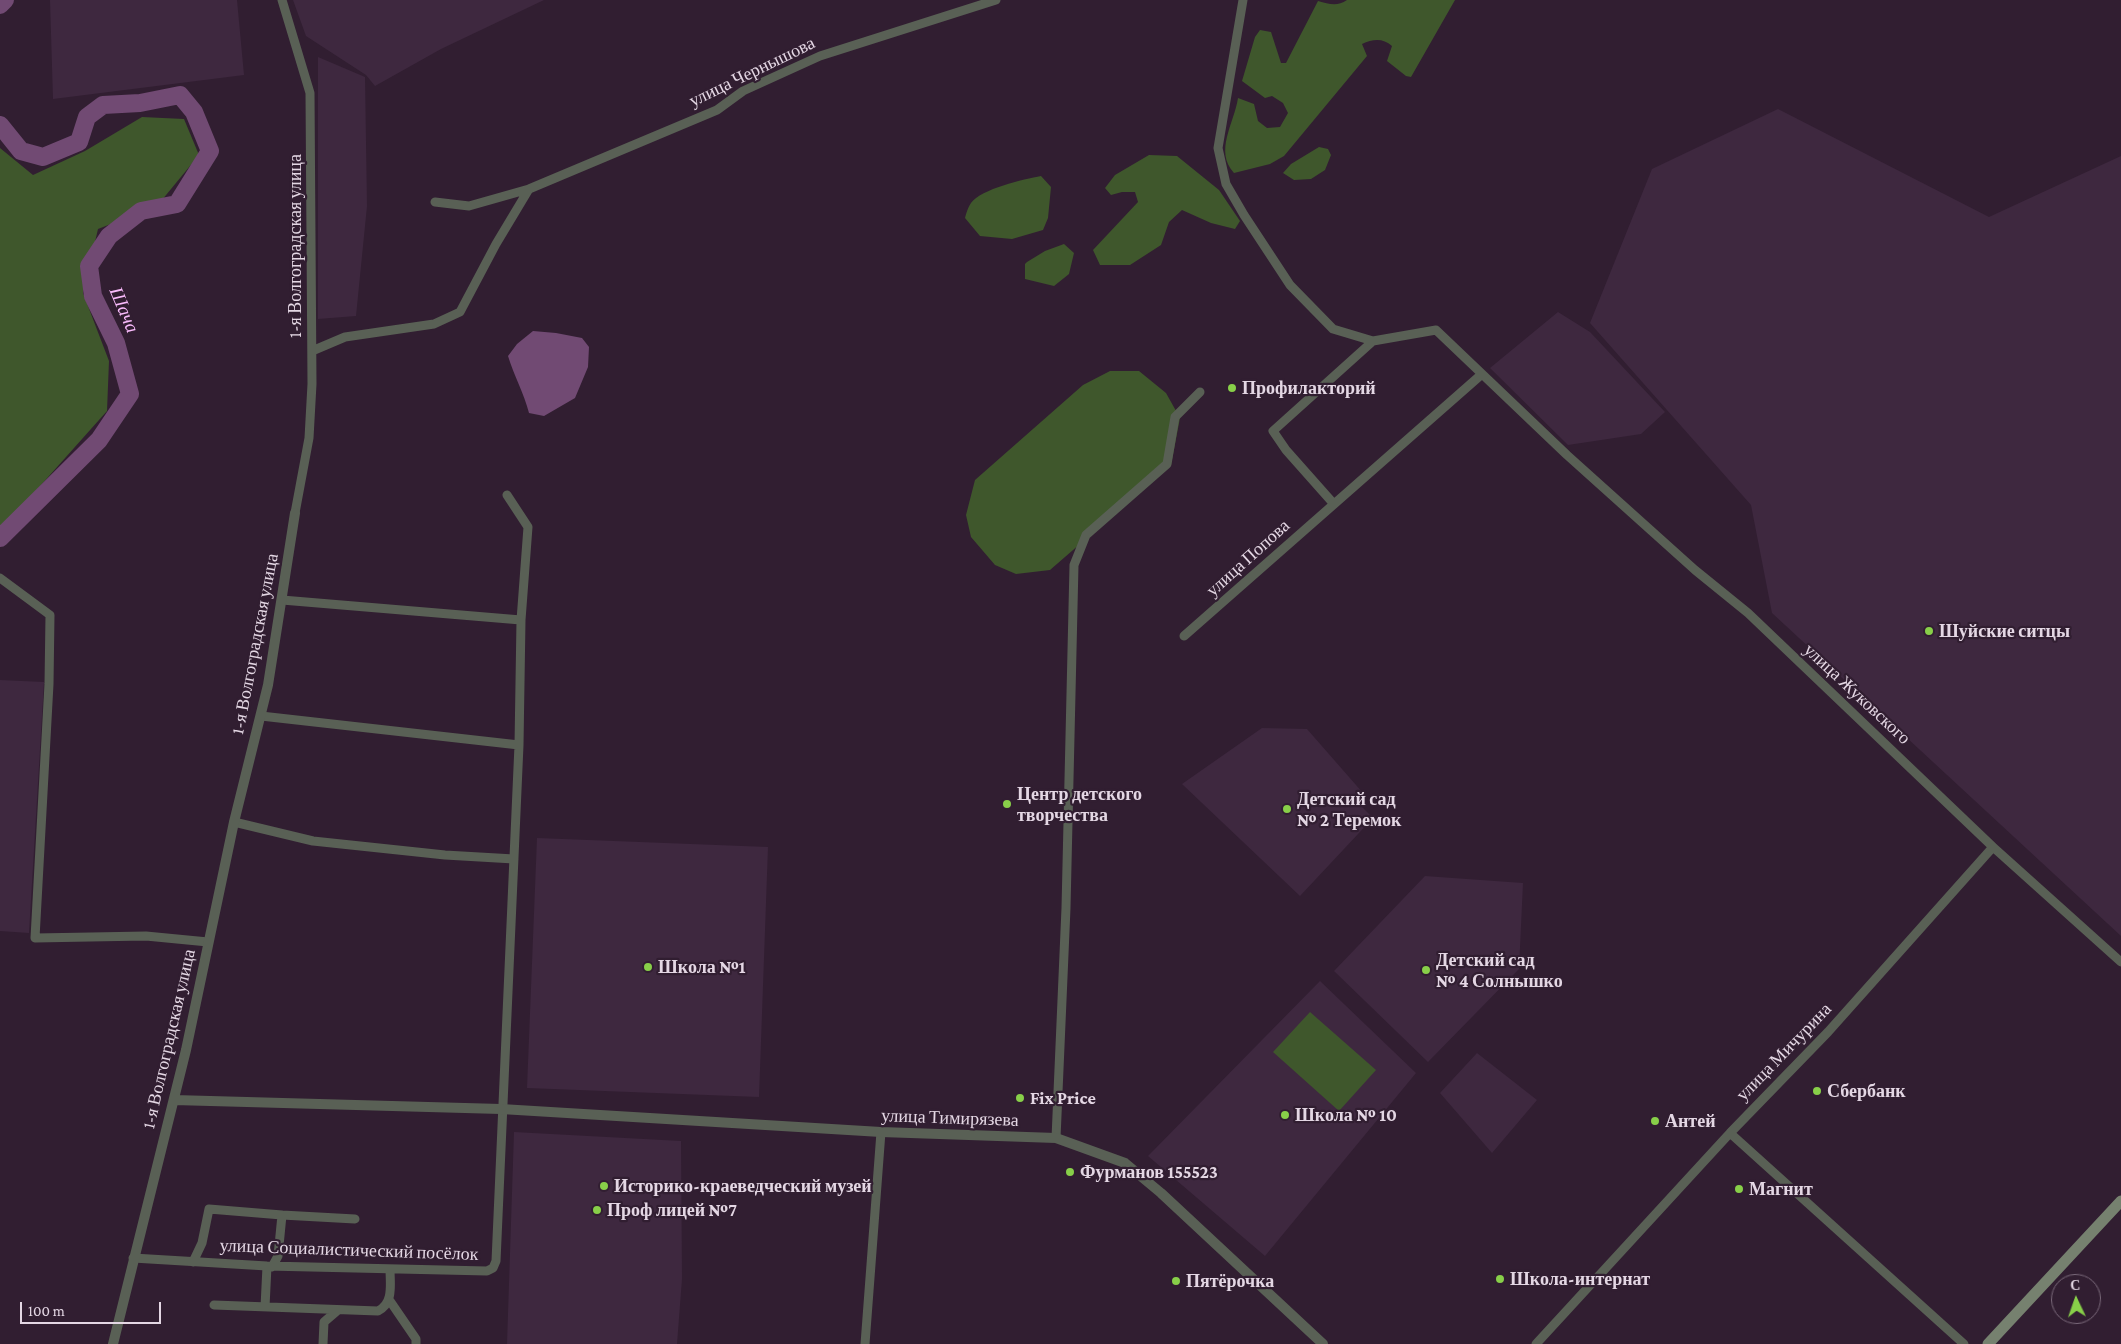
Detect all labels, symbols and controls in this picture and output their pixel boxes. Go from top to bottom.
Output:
street label: улица Чернышова [686,32,818,112]
street label: 1-я Волгоградская улица [284,154,306,338]
water label: Шача [104,284,144,336]
place label: Профилакторий [1242,377,1376,399]
marker: Профилакторий [1226,382,1238,394]
street label: улица Попова [1202,515,1294,601]
street label: 1-я Волгоградская улица [227,552,283,736]
place label: Шуйские ситцы [1939,620,2070,642]
marker: Шуйские ситцы [1923,625,1935,637]
street label: улица Жуковского [1799,639,1915,749]
place label: Центр детского творчества [1017,783,1142,826]
place label: Детский сад № 2 Теремок [1297,788,1401,831]
marker: Центр детского творчества [1001,798,1013,810]
marker: Детский сад № 2 Теремок [1281,803,1293,815]
street label: 1-я Волгоградская улица [138,947,200,1131]
place label: Детский сад № 4 Солнышко [1436,949,1563,992]
place label: Школа №1 [658,956,745,978]
marker: Школа №1 [642,961,654,973]
marker: Детский сад № 4 Солнышко [1420,964,1432,976]
street label: улица Мичурина [1732,999,1836,1105]
place label: Сбербанк [1827,1080,1906,1102]
marker: Сбербанк [1811,1085,1823,1097]
place label: Fix Price [1030,1087,1096,1109]
marker: Fix Price [1014,1092,1026,1104]
place label: Школа № 10 [1295,1104,1397,1126]
street label: улица Тимирязева [881,1105,1019,1131]
marker: Школа № 10 [1279,1109,1291,1121]
place label: Антей [1665,1110,1716,1132]
marker: Антей [1649,1115,1661,1127]
place label: Фурманов 155523 [1080,1161,1218,1183]
marker: Фурманов 155523 [1064,1166,1076,1178]
place label: Историко-краеведческий музей [614,1175,872,1197]
place label: Магнит [1749,1178,1813,1200]
marker: Историко-краеведческий музей [598,1180,610,1192]
marker: Магнит [1733,1183,1745,1195]
place label: Проф лицей №7 [607,1199,737,1221]
marker: Проф лицей №7 [591,1204,603,1216]
street label: улица Социалистический посёлок [219,1235,479,1265]
place label: Школа-интернат [1510,1268,1650,1290]
place label: Пятёрочка [1186,1270,1274,1292]
marker: Школа-интернат [1494,1273,1506,1285]
north arrow [2051,1274,2101,1324]
marker: Пятёрочка [1170,1275,1182,1287]
text: С [2070,1277,2081,1293]
scale bar [22,1292,164,1324]
text: 100 m [28,1303,65,1319]

